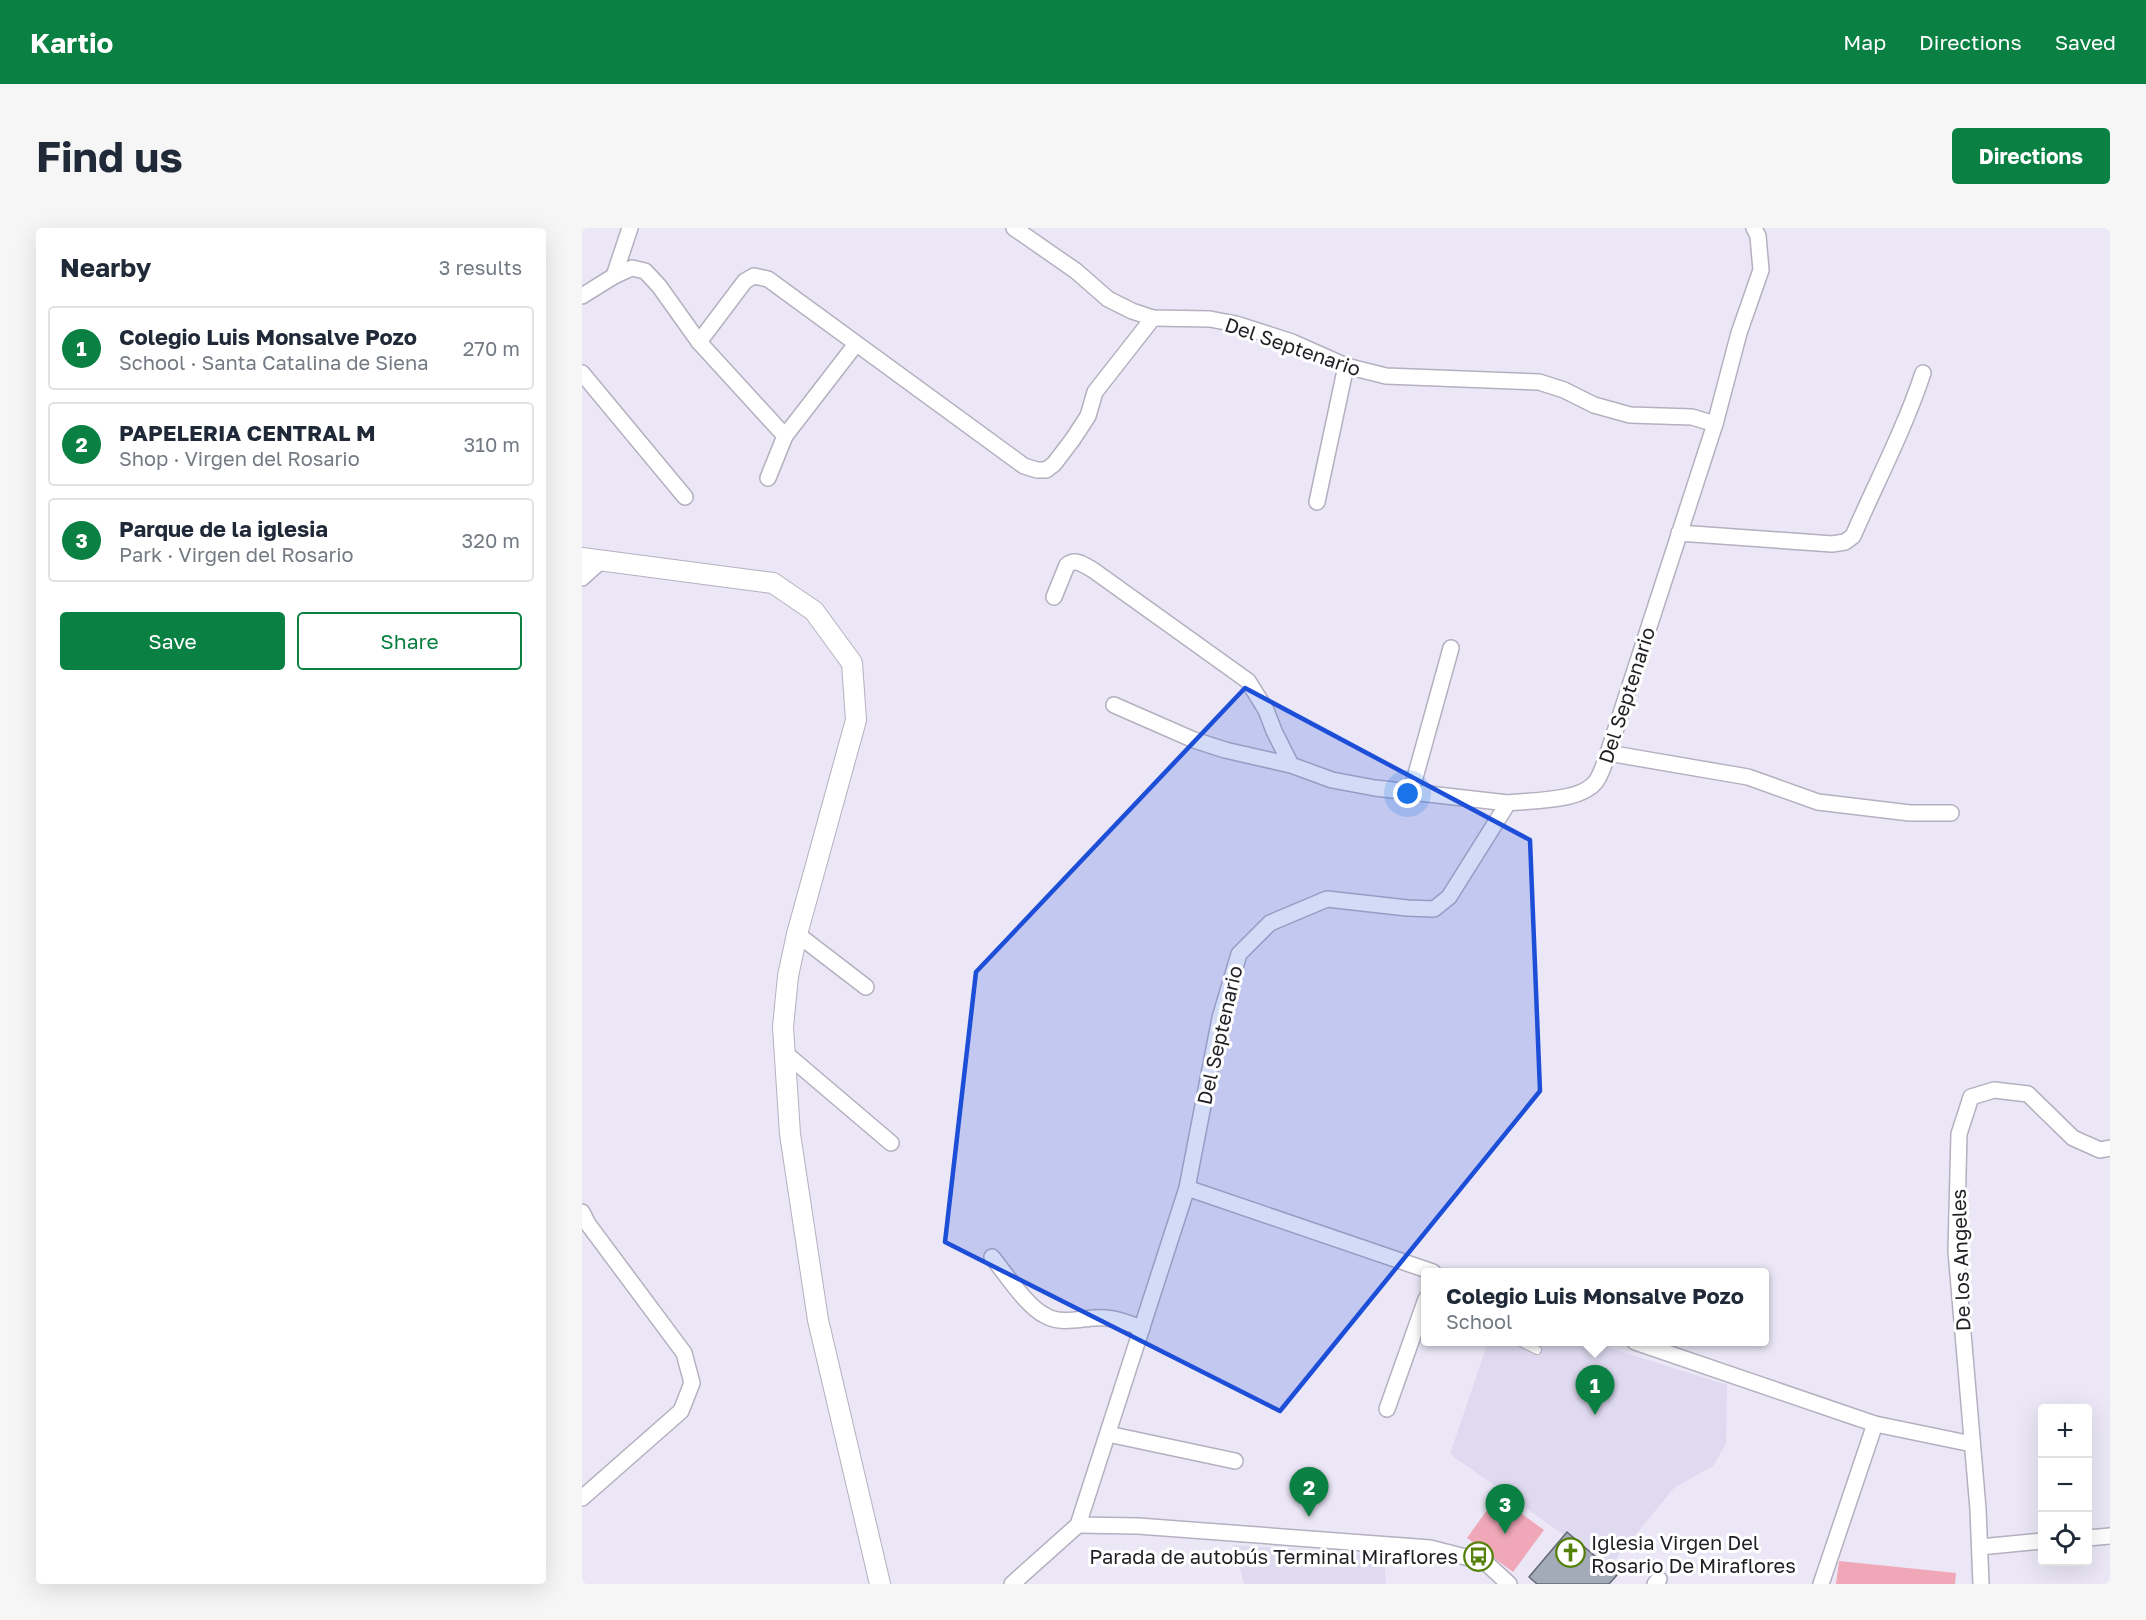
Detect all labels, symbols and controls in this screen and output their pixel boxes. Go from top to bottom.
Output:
text: Kartio [30,26,113,59]
text: Map [1843,29,1886,55]
text: Directions [1919,29,2022,55]
text: Saved [2055,29,2116,55]
button: Directions [1952,128,2110,184]
text: Find us [36,131,183,181]
text: Nearby [60,252,151,283]
text: 3 results [439,255,522,279]
street label: Del Septenario [1222,312,1364,380]
text: Colegio Luis Monsalve Pozo [119,323,417,350]
text: 1 [76,336,87,360]
text: 270 m [463,336,520,360]
text: School · Santa Catalina de Siena [119,350,429,374]
text: PAPELERIA CENTRAL M [119,419,376,446]
text: 2 [75,432,88,456]
text: 310 m [464,432,520,456]
text: Shop · Virgen del Rosario [119,446,360,470]
text: Parque de la iglesia [119,515,328,542]
text: 3 [75,528,88,552]
text: 320 m [462,528,520,552]
text: Park · Virgen del Rosario [119,542,354,566]
button: Save [60,612,285,670]
button: Share [297,612,522,670]
street label: Del Septenario [1593,624,1659,766]
your location [1393,779,1422,808]
street label: Del Septenario [1191,963,1247,1107]
street label: De los Angeles [1946,1188,1974,1332]
popup [1421,1268,1769,1346]
text: Colegio Luis Monsalve Pozo [1446,1282,1744,1309]
text: School [1446,1309,1512,1333]
pin: 1 [1576,1366,1614,1415]
map controls [2038,1404,2092,1566]
button: + [2038,1404,2092,1458]
button: − [2038,1458,2092,1512]
pin: 2 [1290,1468,1328,1517]
pin: 3 [1486,1484,1524,1534]
button: locate [2038,1512,2092,1566]
place label: Iglesia Virgen Del Rosario De Miraflores [1591,1530,1796,1577]
church icon: Iglesia Virgen Del Rosario De Miraflores [1554,1537,1586,1569]
bus stop icon: Parada de autobús Terminal Miraflores [1463,1540,1495,1572]
place label: Parada de autobús Terminal Miraflores [1089,1544,1458,1568]

